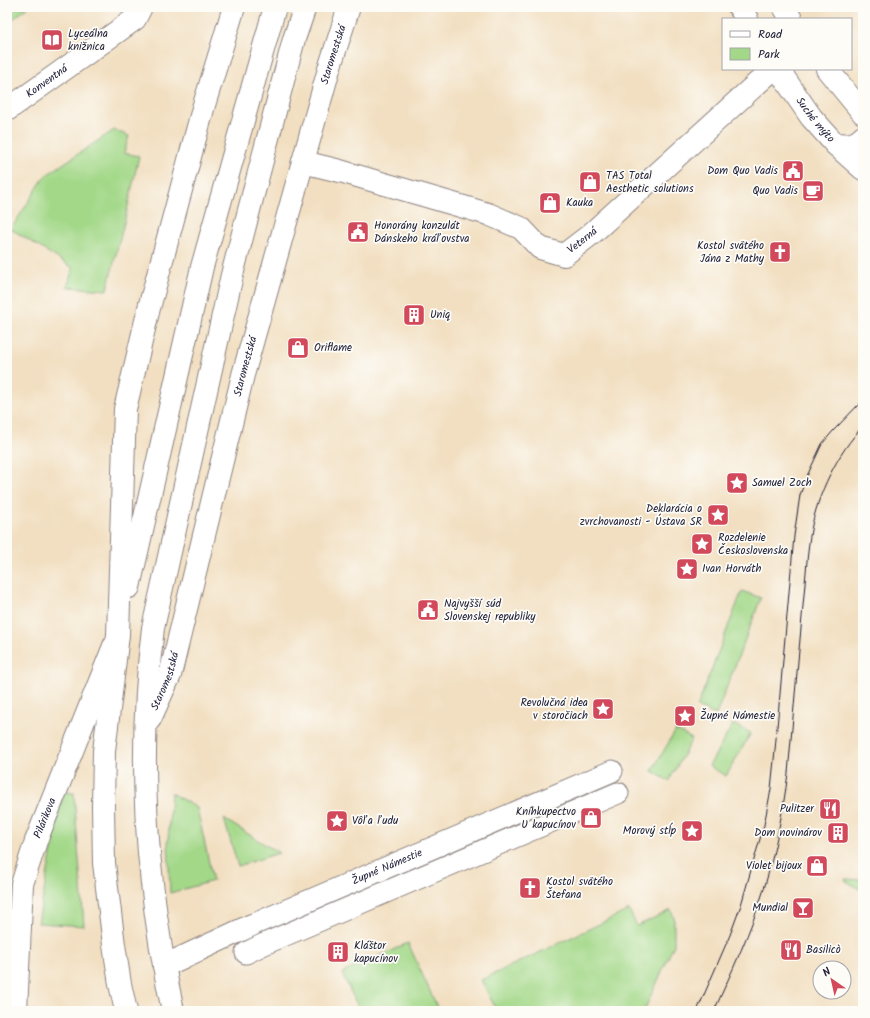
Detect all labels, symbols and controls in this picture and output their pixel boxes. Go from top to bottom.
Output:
legend [722,18,852,70]
street label: Staromestská [316,21,352,87]
place label: Lyceálna knižnica [68,25,108,56]
text: Road [758,25,783,44]
library icon: Lyceálna knižnica [39,27,65,53]
text: Park [758,45,780,64]
street label: Konventná [22,59,73,103]
street label: Suché mýto [791,93,839,147]
public building icon: Dom Quo Vadis [780,158,806,184]
place label: Dom Quo Vadis [707,162,778,180]
place label: TAS Total Aesthetic solutions [606,167,694,198]
shop icon: TAS Total Aesthetic solutions [577,169,603,195]
cafe icon: Quo Vadis [800,178,826,204]
place label: Quo Vadis [752,182,798,200]
shop icon: Kauka [537,190,563,216]
place label: Kauka [566,194,593,212]
place label: Honorány konzulát Dánskeho kráľovstva [374,217,470,248]
public building icon: Honorány konzulát Dánskeho kráľovstva [345,219,371,245]
street label: Veterná [563,222,603,258]
place label: Kostol svätého Jána z Mathy [697,237,765,268]
church icon: Kostol svätého Jána z Mathy [767,239,793,265]
building icon: Uniq [401,302,427,328]
place label: Uniq [430,306,450,324]
street label: Staromestská [229,333,263,398]
shop icon: Oriflame [285,335,311,361]
place label: Oriflame [314,339,352,357]
place icon: Samuel Zoch [724,470,750,496]
place label: Samuel Zoch [752,474,812,492]
place label: Deklarácia o zvrchovanosti - Ústava SR [580,500,703,531]
place icon: Deklarácia o zvrchovanosti - Ústava SR [705,502,731,528]
place label: Rozdelenie Československa [718,529,788,560]
place icon: Rozdelenie Československa [689,531,715,557]
place icon: Ivan Horváth [674,556,700,582]
place label: Ivan Horváth [702,560,762,578]
place label: Najvyšší súd Slovenskej republiky [444,595,536,626]
public building icon: Najvyšší súd Slovenskej republiky [415,597,441,623]
street label: Staromestská [146,648,185,713]
place label: Revolučná idea v storočiach [520,694,588,725]
place icon: Revolučná idea v storočiach [590,696,616,722]
place icon: Župné Námestie [672,703,698,729]
place label: Župné Námestie [700,707,775,725]
street label: Pilárikova [29,795,61,841]
restaurant icon: Pulitzer [817,796,843,822]
place label: Pulitzer [780,800,815,818]
place label: Kníhkupectvo U kapucínov [516,803,576,834]
shop icon: Kníhkupectvo U kapucínov [578,805,604,831]
place icon: Vôľa ľudu [324,808,350,834]
place label: Vôľa ľudu [352,812,399,830]
place icon: Morový stĺp [679,818,705,844]
building icon: Dom novinárov [825,820,851,846]
place label: Morový stĺp [623,822,677,840]
place label: Dom novinárov [754,824,822,842]
street label: Župné Námestie [349,844,425,890]
shop icon: Violet bijoux [804,853,830,879]
place label: Violet bijoux [746,857,802,875]
place label: Kostol svätého Štefana [546,873,613,904]
church icon: Kostol svätého Štefana [517,875,543,901]
bar icon: Mundial [790,895,816,921]
place label: Mundial [752,899,788,917]
place label: Kláštor kapucínov [354,937,398,968]
restaurant icon: Basilicò [778,937,804,963]
building icon: Kláštor kapucínov [325,939,351,965]
place label: Basilicò [806,941,841,959]
north arrow [812,960,852,1000]
text: N [819,963,835,982]

